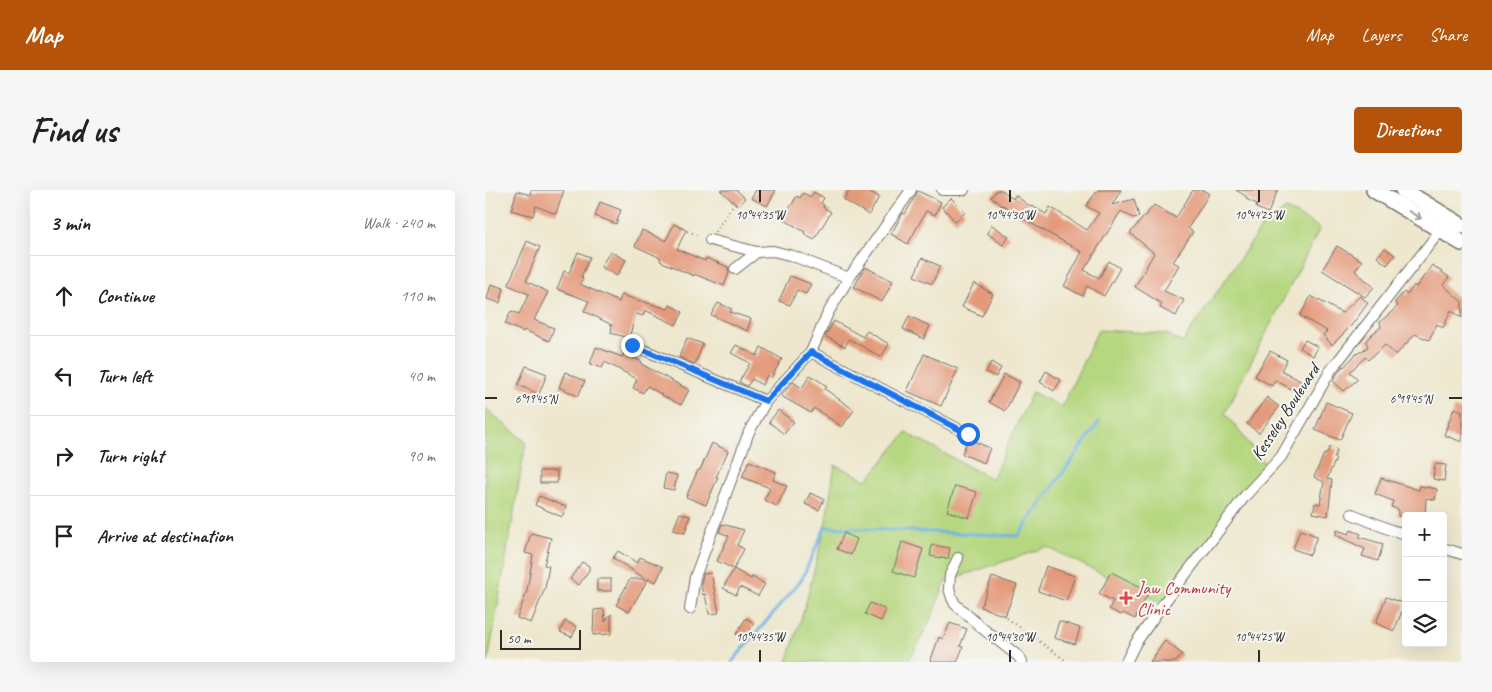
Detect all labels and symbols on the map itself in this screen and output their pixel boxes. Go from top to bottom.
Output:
text: 10°44'35"W [736,207,787,223]
text: 10°44'30"W [986,207,1037,223]
text: 10°44'25"W [1235,207,1286,223]
one-way arrow [1408,211,1422,221]
route end [621,334,644,357]
street label: Kesseley Boulevard [1246,357,1326,464]
text: 6°19'45"N [515,391,559,407]
text: 6°19'45"N [1390,391,1434,407]
route start [957,423,980,446]
place label: Jaw Community Clinic [1136,577,1232,620]
marker: Jaw Community Clinic [1119,591,1133,605]
scale bar [500,627,581,650]
text: 10°44'35"W [736,629,787,645]
text: 10°44'30"W [986,629,1037,645]
text: 10°44'25"W [1235,629,1286,645]

